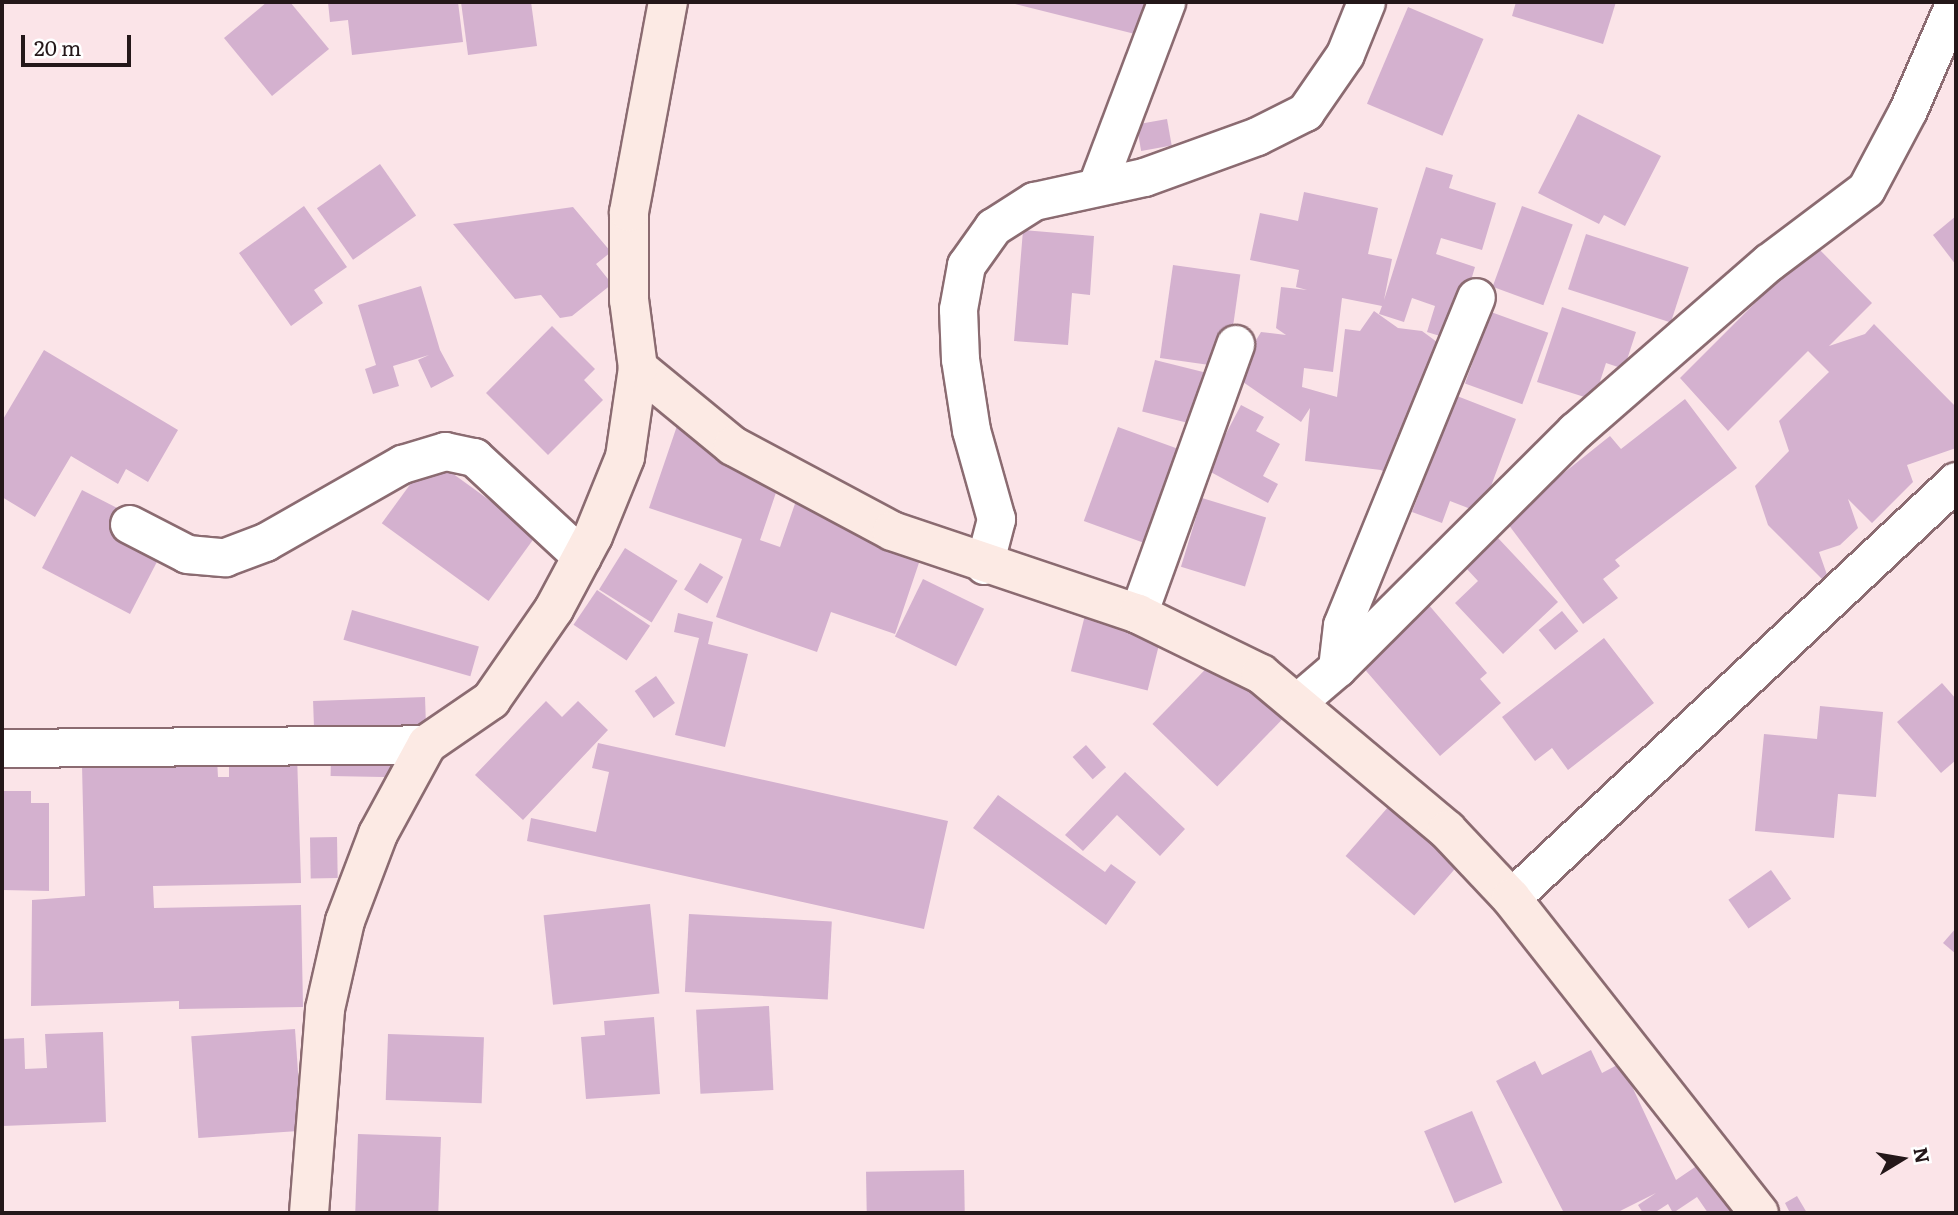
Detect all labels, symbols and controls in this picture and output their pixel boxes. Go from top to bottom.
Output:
scale bar [24,21,135,65]
text: 20 m [34,31,81,62]
north arrow [1867,1124,1937,1194]
text: N [1907,1144,1938,1165]

